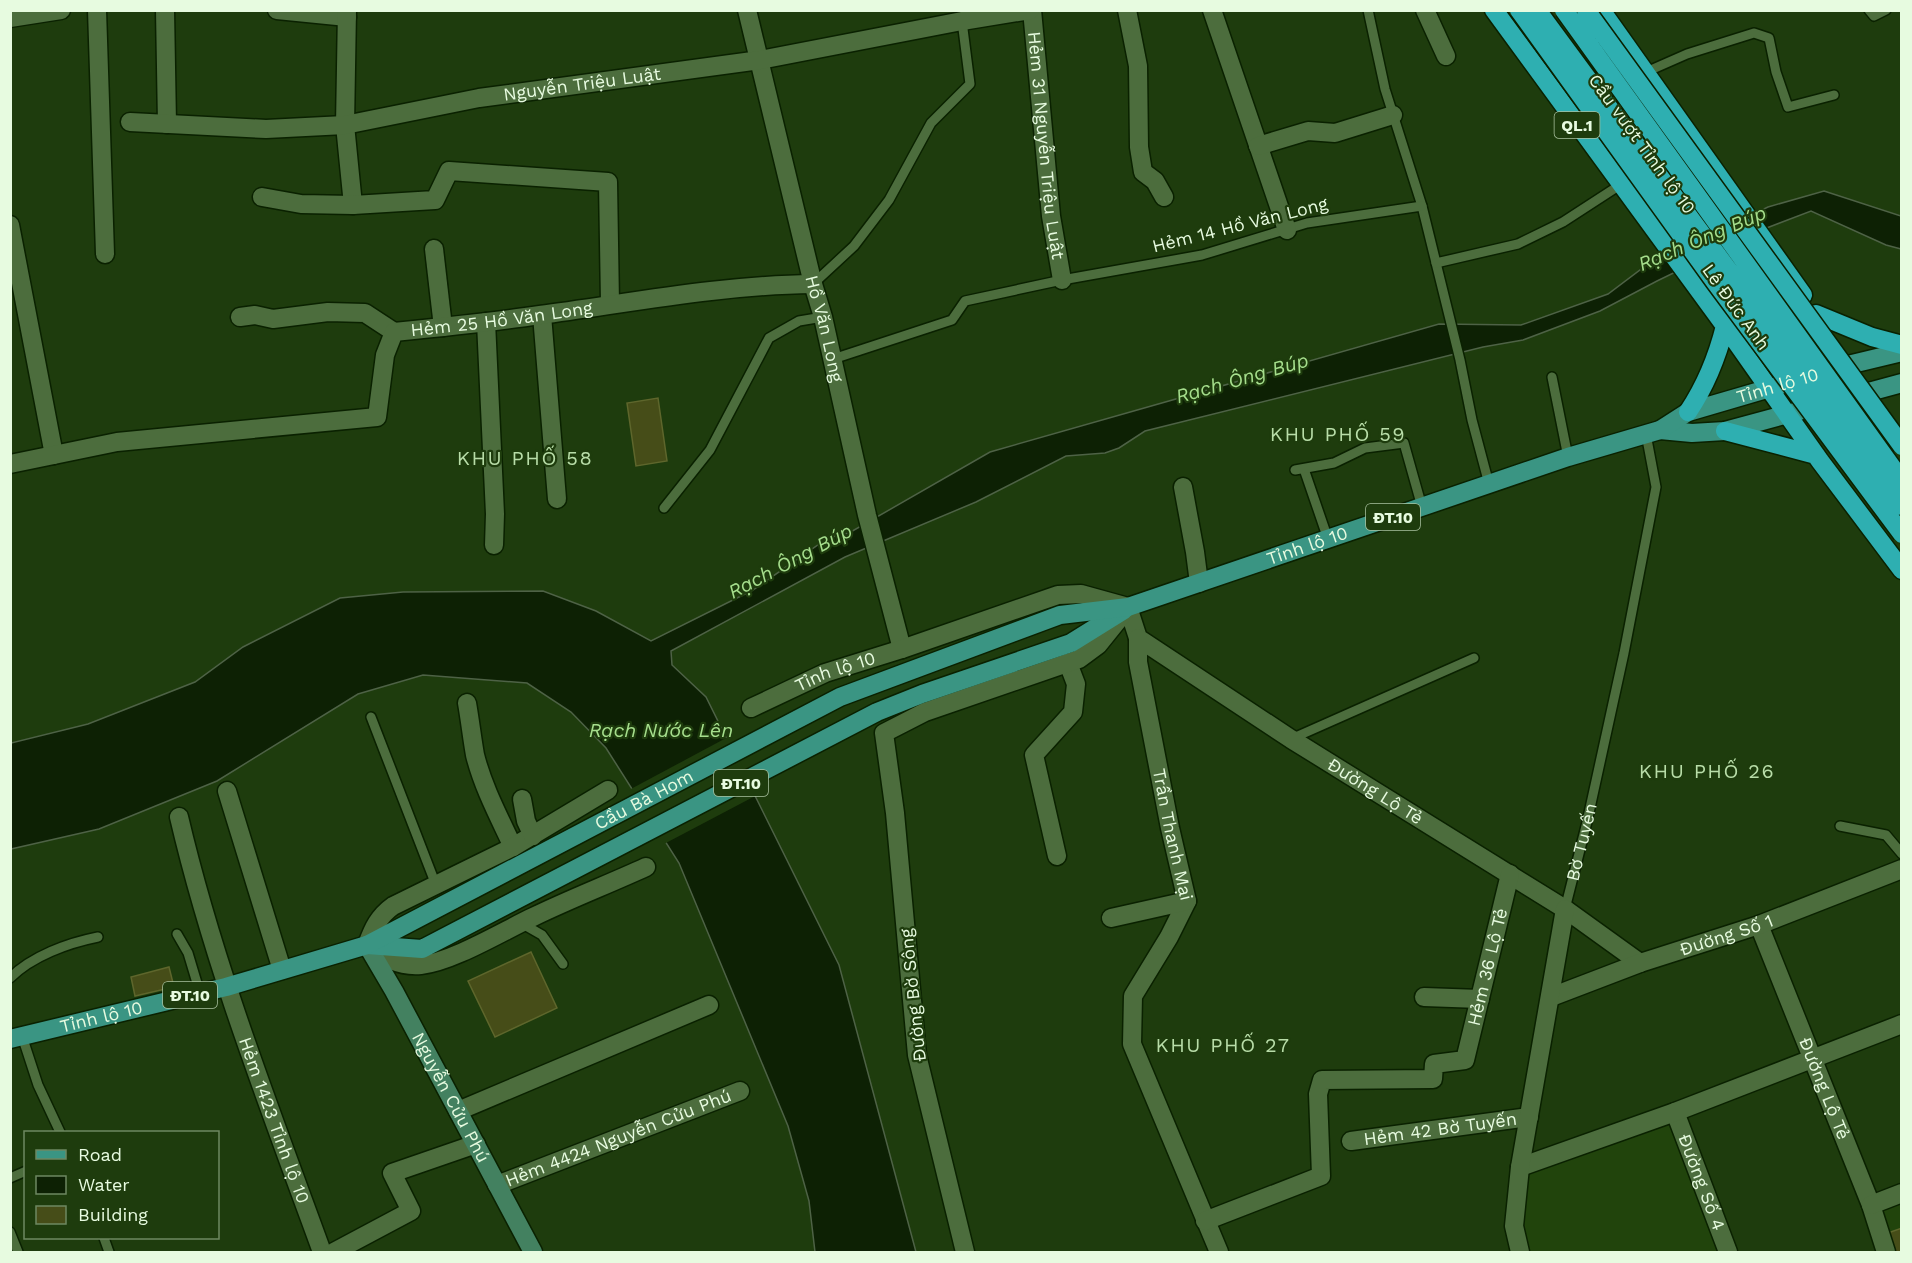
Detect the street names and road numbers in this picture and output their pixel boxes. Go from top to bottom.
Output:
street label: Hẻm 31 Nguyễn Triệu Luật [1024,30,1069,261]
street label: Nguyễn Triệu Luật [502,62,663,105]
street label: Cầu vượt Tỉnh lộ 10 [1585,70,1700,218]
road number: QL.1 [1554,112,1600,138]
street label: Hẻm 14 Hồ Văn Long [1150,192,1330,256]
street label: Lê Đức Anh [1698,260,1775,354]
street label: Hồ Văn Long [801,273,848,384]
street label: Hẻm 25 Hồ Văn Long [409,297,594,340]
street label: Tỉnh lộ 10 [1734,363,1821,407]
road number: ĐT.10 [1366,504,1420,530]
street label: Tỉnh lộ 10 [1264,522,1350,569]
street label: Tỉnh lộ 10 [791,647,878,696]
street label: Đường Lộ Tẻ [1324,753,1427,828]
street label: Cầu Bà Hom [591,765,697,834]
street label: Trần Thanh Mại [1149,767,1198,902]
road number: ĐT.10 [714,770,768,796]
street label: Bờ Tuyến [1561,801,1601,883]
street label: Hẻm 36 Lộ Tẻ [1463,906,1511,1028]
street label: Đường Số 1 [1677,909,1776,960]
street label: Đường Bờ Sông [895,927,930,1063]
road number: ĐT.10 [163,982,217,1008]
street label: Tỉnh lộ 10 [58,996,145,1037]
street label: Nguyễn Cửu Phú [408,1028,494,1166]
street label: Hẻm 1423 Tỉnh lộ 10 [235,1034,314,1206]
street label: Đường Lộ Tẻ [1795,1034,1855,1142]
street label: Hẻm 4424 Nguyễn Cửu Phú [502,1084,734,1191]
street label: Hẻm 42 Bờ Tuyến [1362,1108,1518,1149]
street label: Đường Số 4 [1674,1131,1730,1233]

